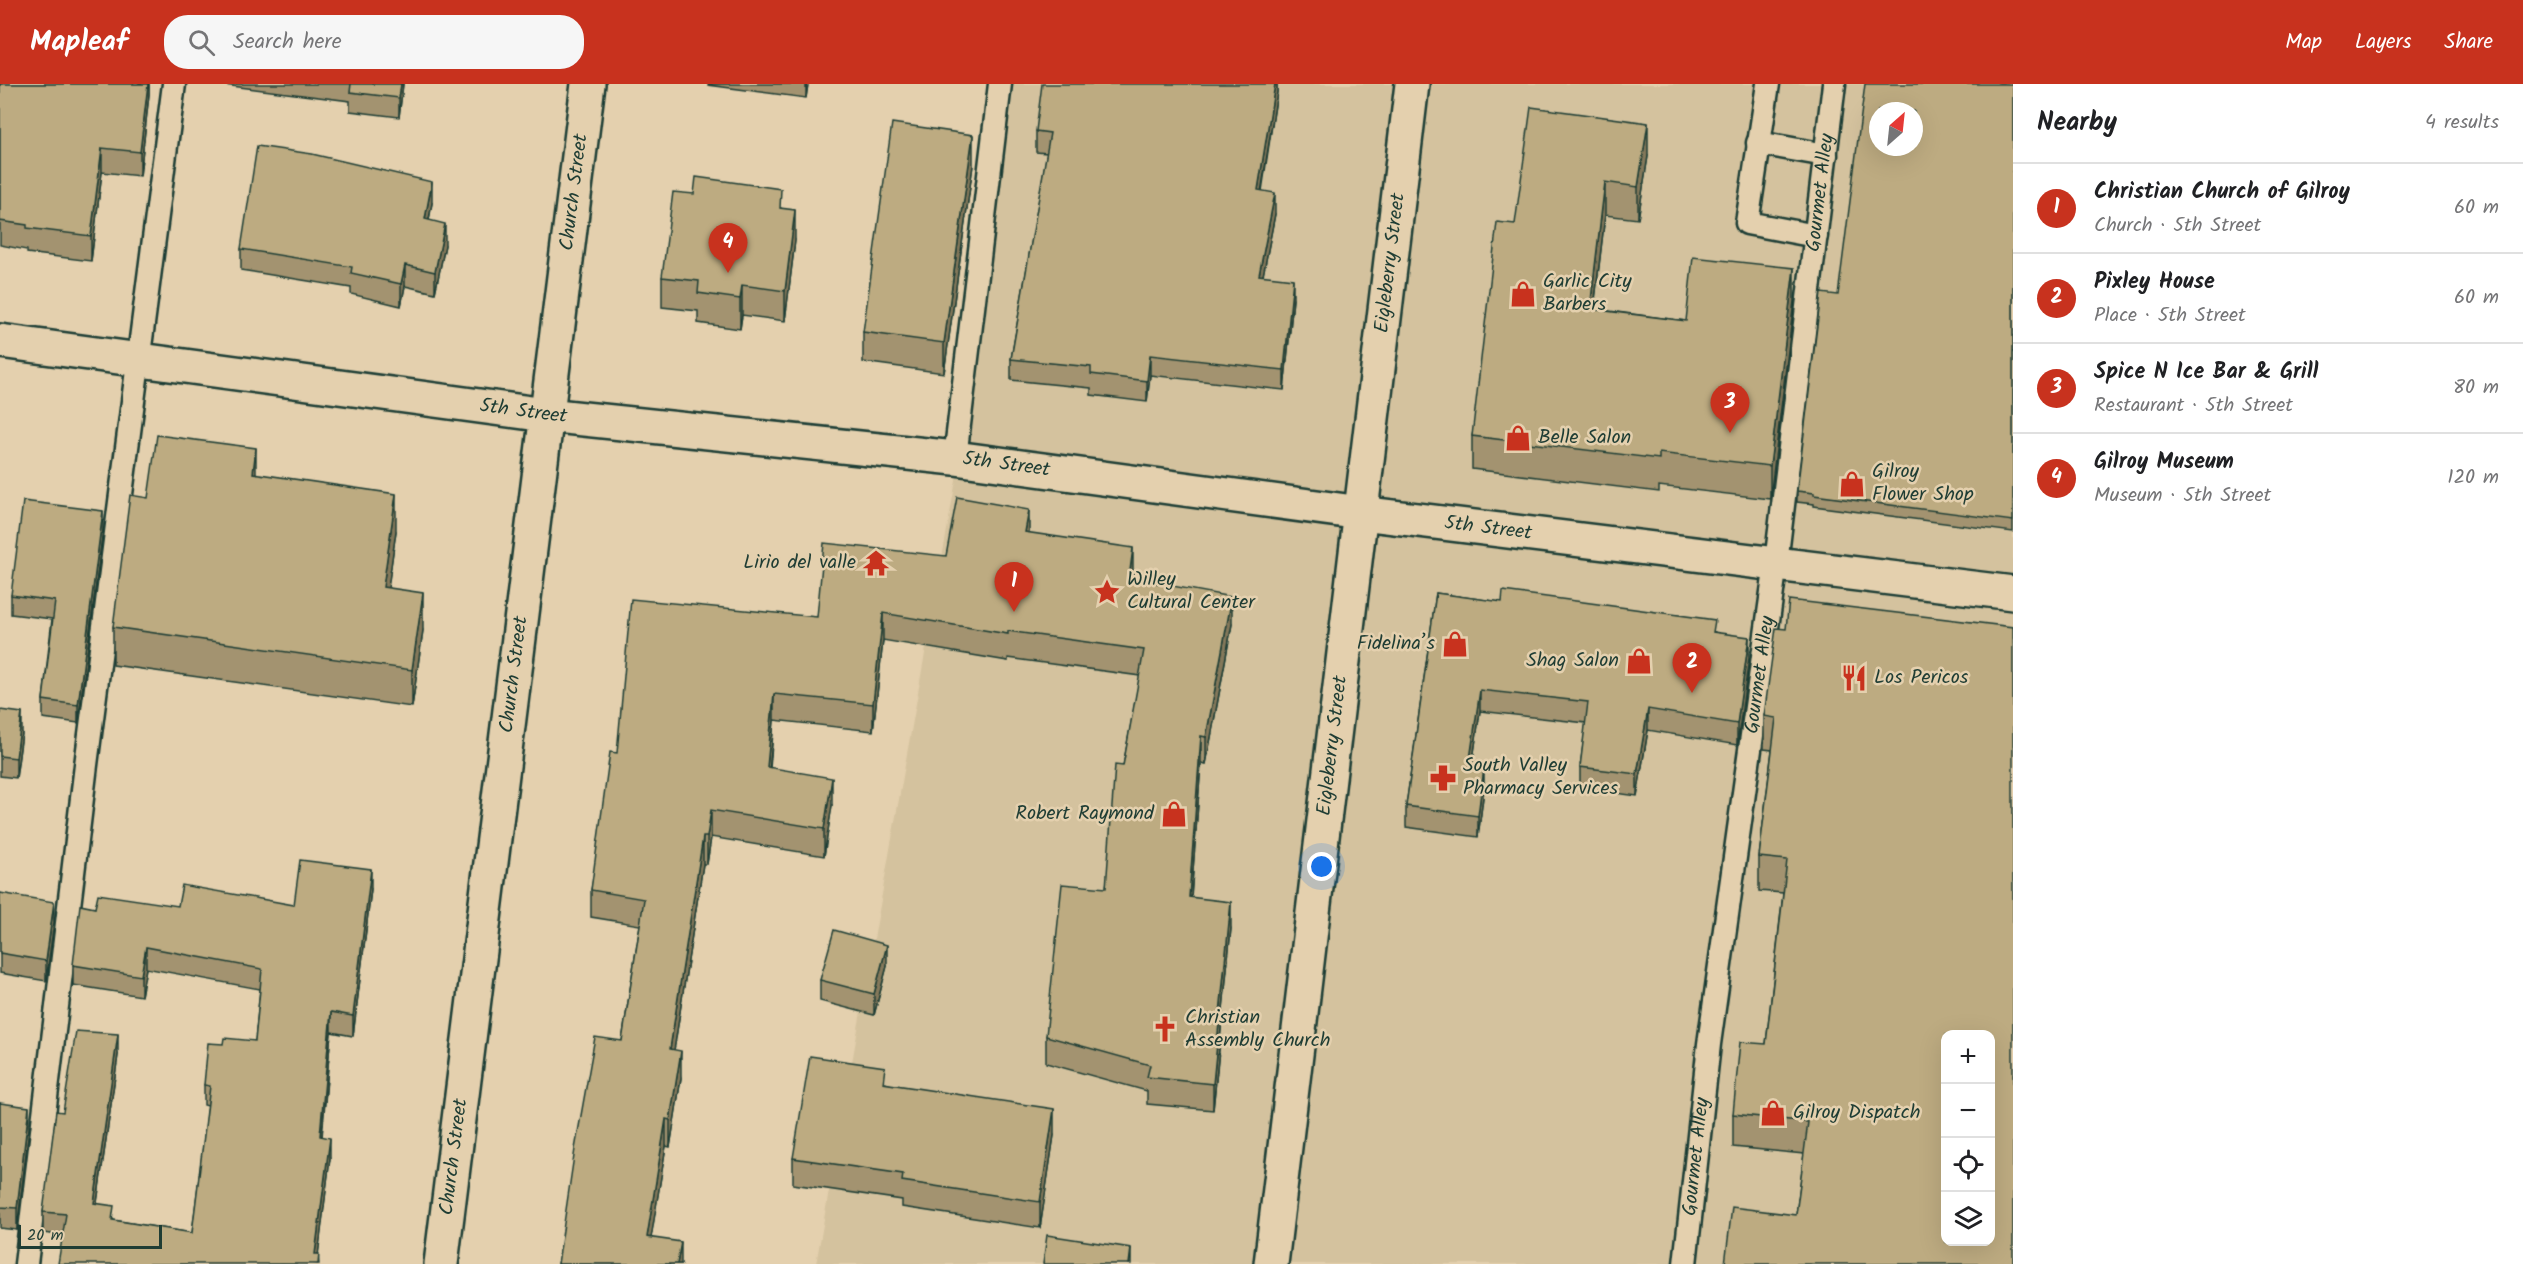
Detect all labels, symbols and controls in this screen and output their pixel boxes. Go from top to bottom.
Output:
search box [164,15,584,69]
text: Mapleaf [30,20,128,65]
text: Search here [233,25,342,60]
icon: search [185,26,218,59]
text: Map [2285,26,2322,59]
text: Layers [2355,26,2411,59]
text: Share [2444,26,2493,59]
north arrow [1869,102,1923,156]
text: Nearby [2037,102,2117,144]
text: 4 results [2425,107,2499,139]
street label: Gourmet Alley [1798,131,1844,253]
street label: Church Street [551,132,598,253]
text: Christian Church of Gilroy [2094,175,2350,210]
street label: Eigleberry Street [1366,191,1415,335]
text: 1 [2053,192,2060,224]
text: 60 m [2454,192,2499,224]
text: Church · 5th Street [2094,210,2261,242]
pin: 4 [708,224,748,273]
text: Pixley House [2094,265,2215,300]
place label: Garlic City Barbers [1543,266,1632,321]
shop icon: Garlic City Barbers [1508,279,1538,309]
text: 2 [2051,282,2062,314]
text: 60 m [2454,282,2499,314]
text: Place · 5th Street [2094,300,2246,332]
text: Spice N Ice Bar & Grill [2094,355,2318,390]
text: 3 [2051,372,2062,404]
text: 80 m [2453,372,2499,404]
pin: 3 [1710,384,1750,433]
street label: 5th Street [477,390,569,433]
text: Restaurant · 5th Street [2094,390,2293,422]
place label: Belle Salon [1538,422,1631,454]
shop icon: Belle Salon [1503,423,1533,453]
street label: 5th Street [961,443,1052,487]
text: Gilroy Museum [2094,445,2234,480]
place label: Gilroy Flower Shop [1872,456,1974,511]
text: 4 [2051,462,2062,494]
text: 120 m [2447,462,2499,494]
shop icon: Gilroy Flower Shop [1837,469,1867,499]
text: Museum · 5th Street [2094,480,2271,512]
street label: 5th Street [1442,507,1534,550]
place label: Lirio del valle [743,547,856,579]
temple icon: Lirio del valle [861,548,891,578]
pin: 1 [994,562,1034,612]
place label: Willey Cultural Center [1127,564,1256,619]
place icon: Willey Cultural Center [1092,577,1122,607]
street label: Gourmet Alley [1736,613,1785,736]
street label: Church Street [491,614,538,735]
place label: Fidelina’s [1357,628,1435,660]
shop icon: Fidelina’s [1440,629,1470,659]
pin: 2 [1672,644,1712,693]
place label: Shag Salon [1526,645,1619,677]
shop icon: Shag Salon [1624,646,1654,676]
place label: Los Pericos [1874,662,1969,694]
restaurant icon: Los Pericos [1839,663,1869,693]
street label: Eigleberry Street [1309,674,1357,817]
place label: South Valley Pharmacy Services [1463,750,1619,805]
pharmacy icon: South Valley Pharmacy Services [1428,763,1458,793]
place label: Robert Raymond [1015,798,1155,830]
shop icon: Robert Raymond [1159,799,1189,829]
your location [1307,852,1336,881]
place label: Christian Assembly Church [1185,1002,1330,1057]
church icon: Christian Assembly Church [1150,1014,1180,1044]
map controls [1941,1030,1995,1246]
button: + [1941,1030,1995,1084]
button: − [1941,1084,1995,1138]
street label: Gourmet Alley [1674,1095,1719,1217]
street label: Church Street [431,1096,478,1217]
place label: Gilroy Dispatch [1793,1097,1920,1129]
shop icon: Gilroy Dispatch [1758,1098,1788,1128]
button: locate [1941,1138,1995,1192]
button: layers [1941,1192,1995,1246]
scale bar [18,1222,162,1250]
text: 20 m [27,1223,63,1248]

